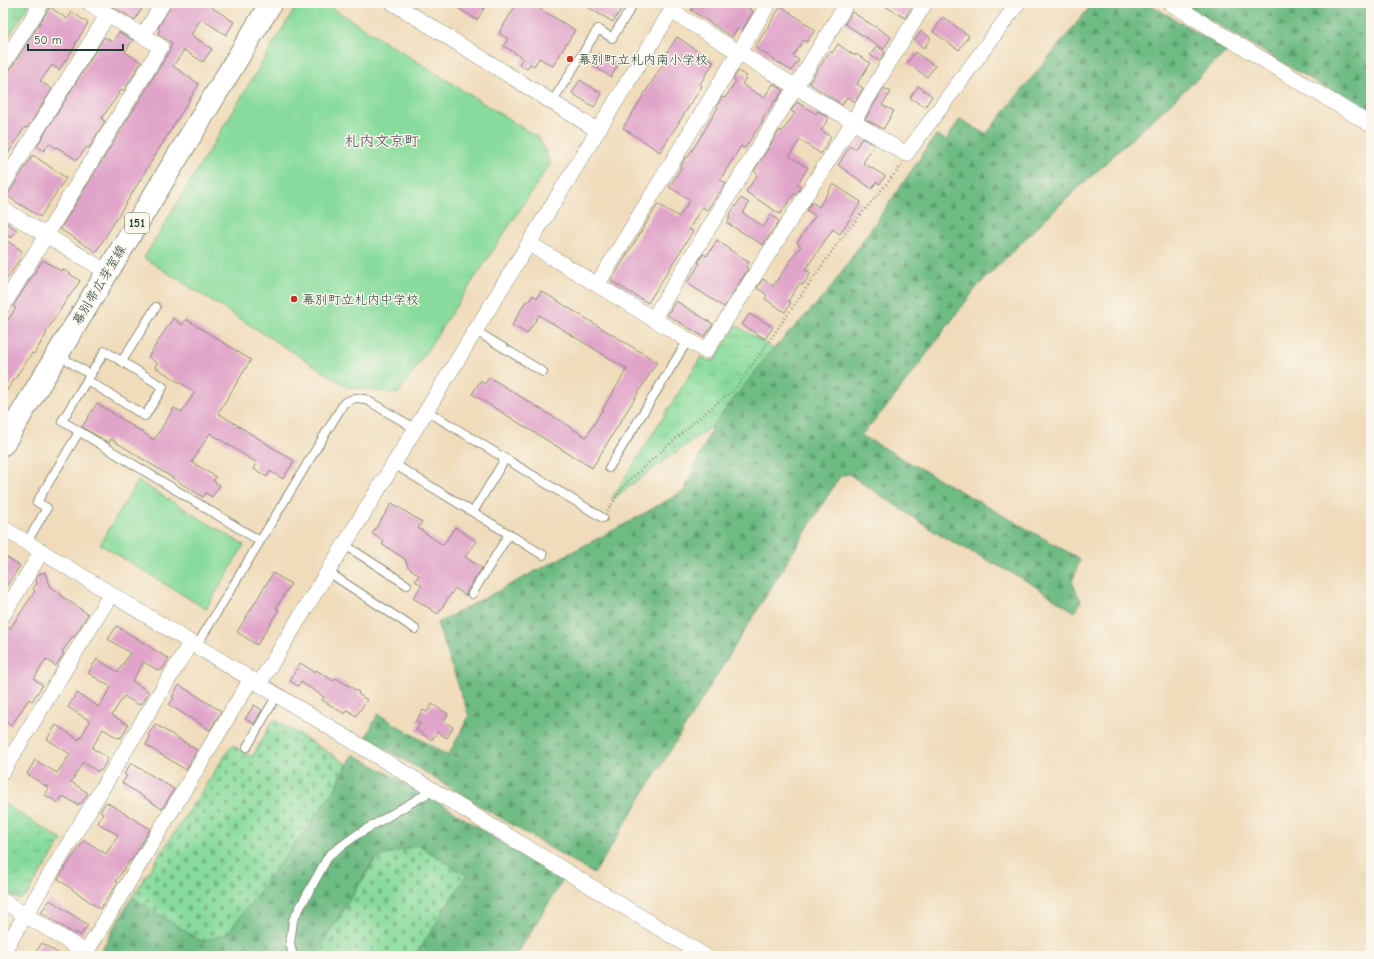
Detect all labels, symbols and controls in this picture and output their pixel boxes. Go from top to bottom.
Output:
scale bar [28,26,123,52]
text: 50 m [34,33,62,47]
place label: 幕別町立札内南小学校 [578,52,708,67]
marker: 幕別町立札内南小学校 [565,54,575,64]
district label: 札内文京町 [344,132,420,150]
road number: 151 [125,213,149,233]
street label: 幕別帯広芽室線 [69,241,129,328]
place label: 幕別町立札内中学校 [302,292,419,307]
marker: 幕別町立札内中学校 [289,294,299,304]

